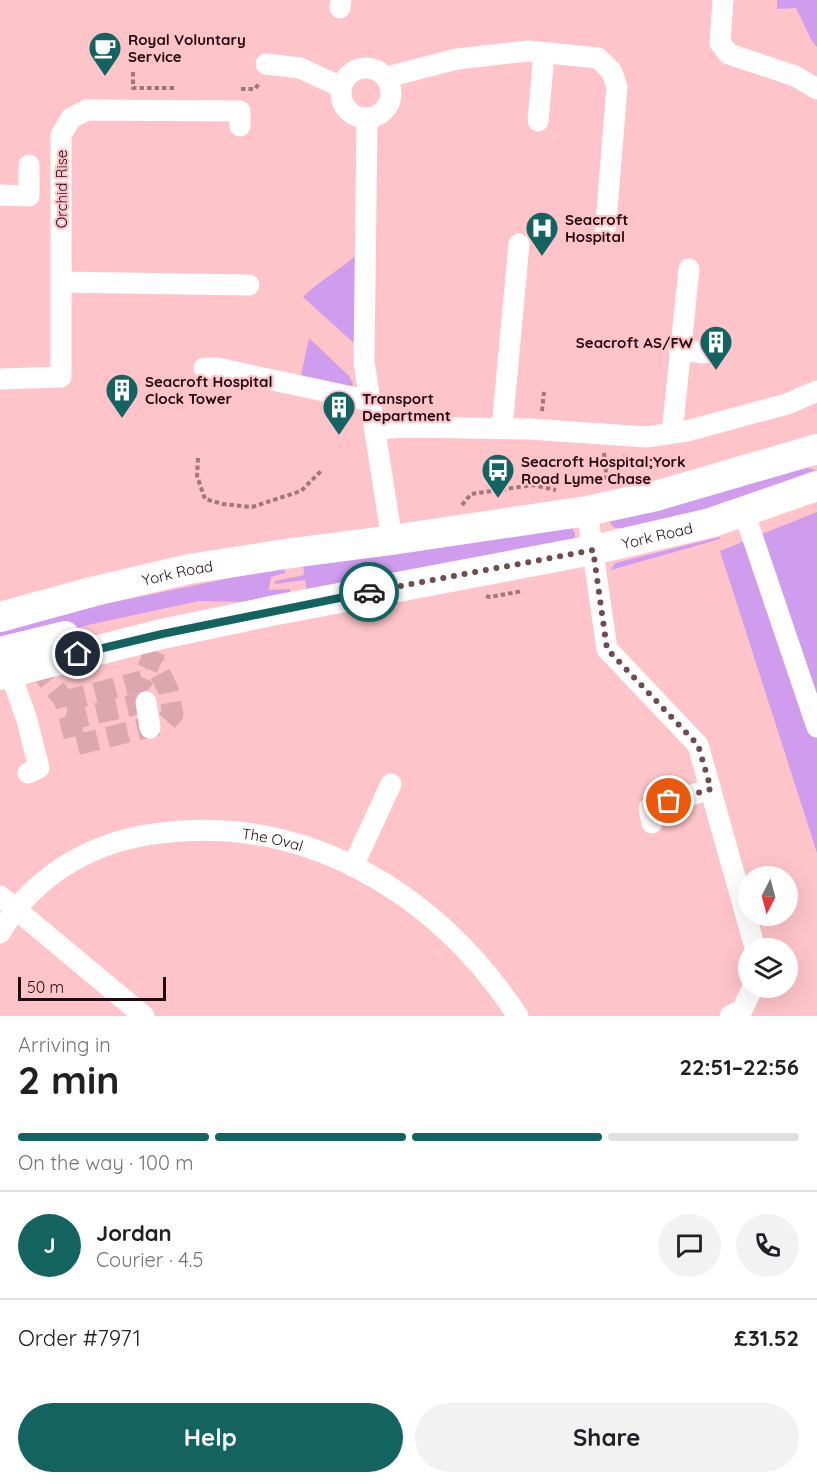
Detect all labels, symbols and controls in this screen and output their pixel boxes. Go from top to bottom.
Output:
cafe icon: Royal Voluntary Service [87,30,123,77]
place label: Royal Voluntary Service [128,30,246,66]
street label: Orchid Rise [52,150,71,228]
hospital icon: Seacroft Hospital [524,210,560,257]
place label: Seacroft Hospital [565,210,628,246]
building icon: Seacroft AS/FW [698,324,734,371]
place label: Seacroft AS/FW [576,333,693,352]
building icon: Seacroft Hospital Clock Tower [104,372,140,419]
place label: Seacroft Hospital Clock Tower [145,372,273,408]
building icon: Transport Department [321,389,357,436]
place label: Transport Department [362,389,451,425]
bus stop icon: Seacroft Hospital;York Road Lyme Chase [480,452,516,499]
place label: Seacroft Hospital;York Road Lyme Chase [521,452,686,488]
street label: York Road [620,518,694,553]
street label: York Road [140,556,214,589]
courier [339,562,399,622]
icon: car [353,576,386,609]
pin [52,628,103,679]
icon: home [61,637,94,670]
pin [643,775,694,826]
icon: bag [652,784,685,817]
street label: The Oval [241,823,306,855]
north arrow [738,866,798,926]
map controls [738,866,798,998]
button: layers [738,938,798,998]
scale bar [18,974,166,1002]
text: 50 m [27,977,64,997]
text: Arriving in [18,1032,111,1057]
text: 22:51–22:56 [679,1053,799,1081]
text: 2 min [18,1055,120,1104]
text: On the way · 100 m [18,1150,194,1175]
button: chat [658,1214,721,1277]
button: phone [736,1214,799,1277]
text: Jordan [96,1219,172,1247]
text: J [43,1231,56,1259]
text: Courier · 4.5 [96,1247,203,1272]
text: Order #7971 [18,1324,141,1352]
text: £31.52 [734,1324,799,1352]
button: Help [18,1403,403,1472]
button: Share [415,1403,799,1472]

